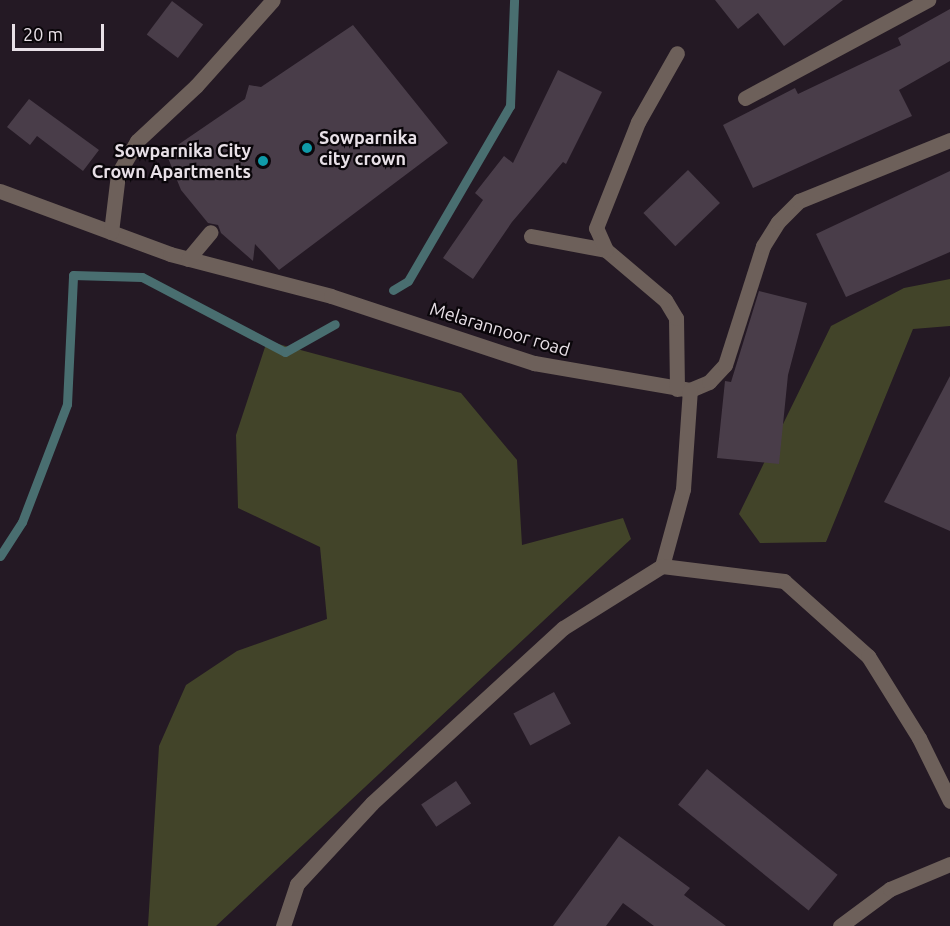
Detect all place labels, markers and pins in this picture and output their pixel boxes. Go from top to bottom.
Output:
place label: Sowparnika city crown [319,127,417,170]
place label: Sowparnika City Crown Apartments [92,140,251,182]
marker: Sowparnika city crown [300,141,314,155]
marker: Sowparnika City Crown Apartments [256,154,270,168]

